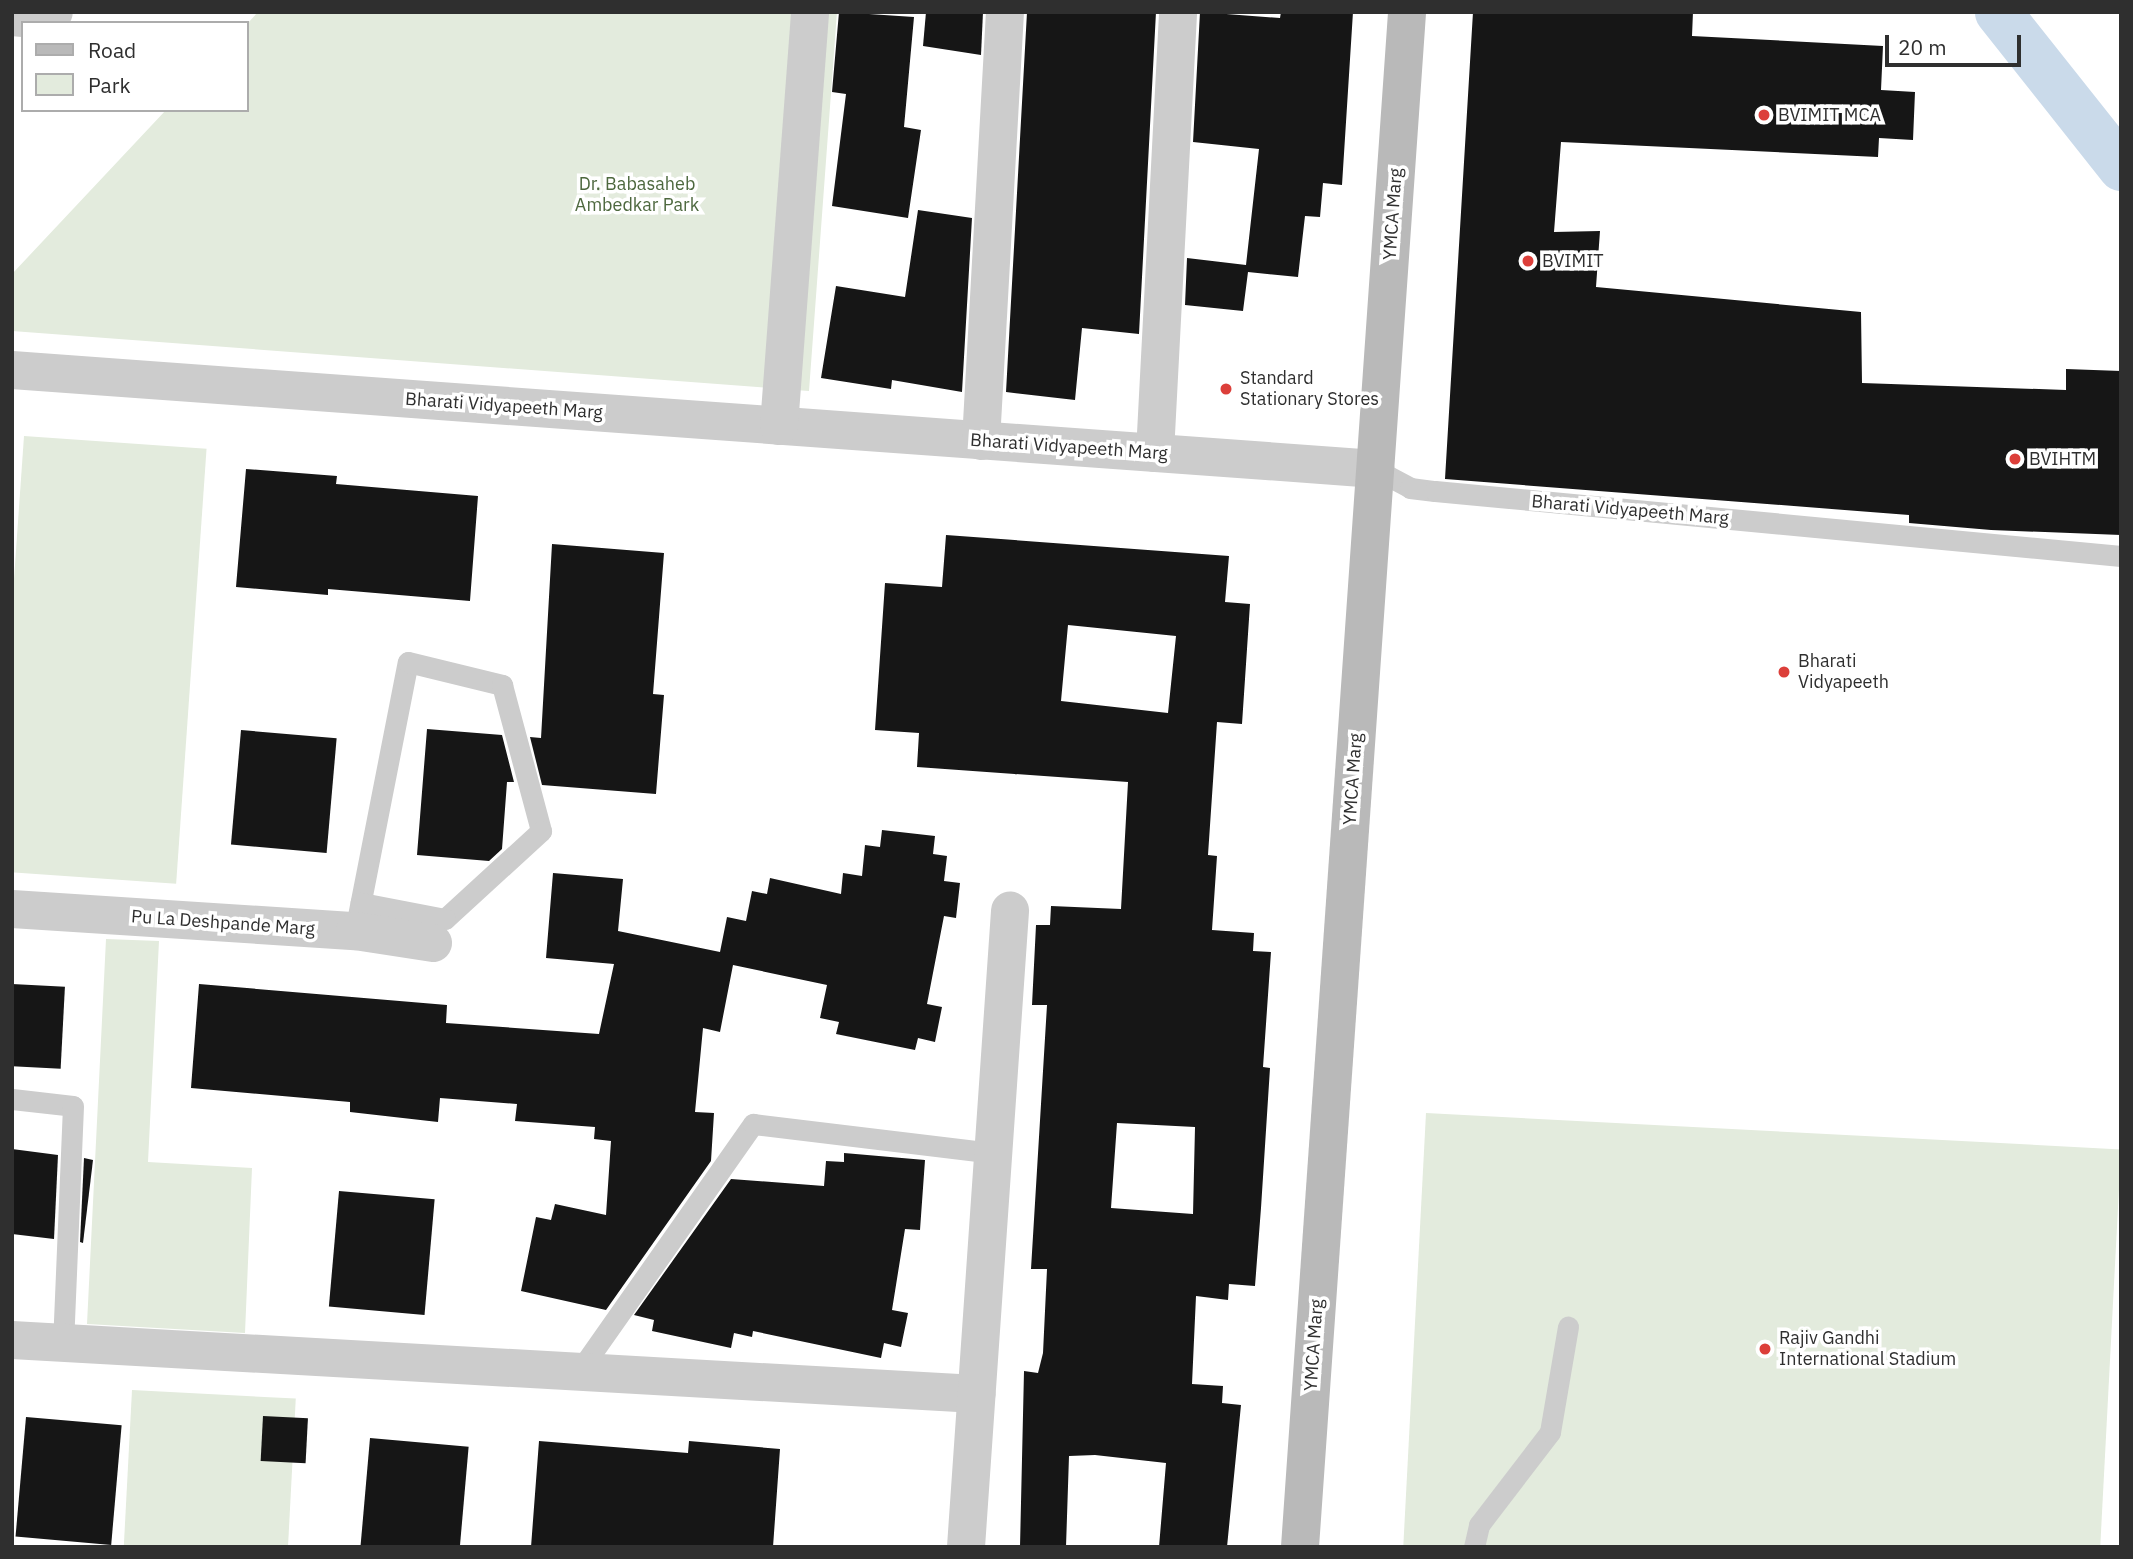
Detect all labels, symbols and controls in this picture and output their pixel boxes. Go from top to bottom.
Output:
legend [21,21,248,112]
scale bar [1888,21,2024,65]
text: 20 m [1898,33,1947,61]
text: Road [88,36,136,64]
text: Park [88,71,131,99]
place label: BVIMIT MCA [1778,104,1881,126]
marker: BVIMIT MCA [1756,107,1772,123]
street label: YMCA Marg [1379,167,1407,261]
park label: Dr. Babasaheb Ambedkar Park [575,174,699,216]
place label: BVIMIT [1542,250,1604,272]
marker: BVIMIT [1520,253,1536,269]
place label: Standard Stationary Stores [1240,368,1379,410]
marker: Standard Stationary Stores [1218,381,1234,397]
street label: Bharati Vidyapeeth Marg [405,388,603,424]
street label: Bharati Vidyapeeth Marg [970,429,1168,465]
place label: BVIHTM [2029,448,2096,470]
marker: BVIHTM [2007,451,2023,467]
street label: Bharati Vidyapeeth Marg [1530,491,1730,529]
place label: Bharati Vidyapeeth [1798,651,1889,694]
marker: Bharati Vidyapeeth [1776,664,1792,680]
street label: YMCA Marg [1339,732,1367,826]
street label: Pu La Deshpande Marg [130,906,316,940]
street label: YMCA Marg [1300,1298,1328,1392]
place label: Rajiv Gandhi International Stadium [1779,1328,1956,1370]
marker: Rajiv Gandhi International Stadium [1757,1341,1773,1357]

